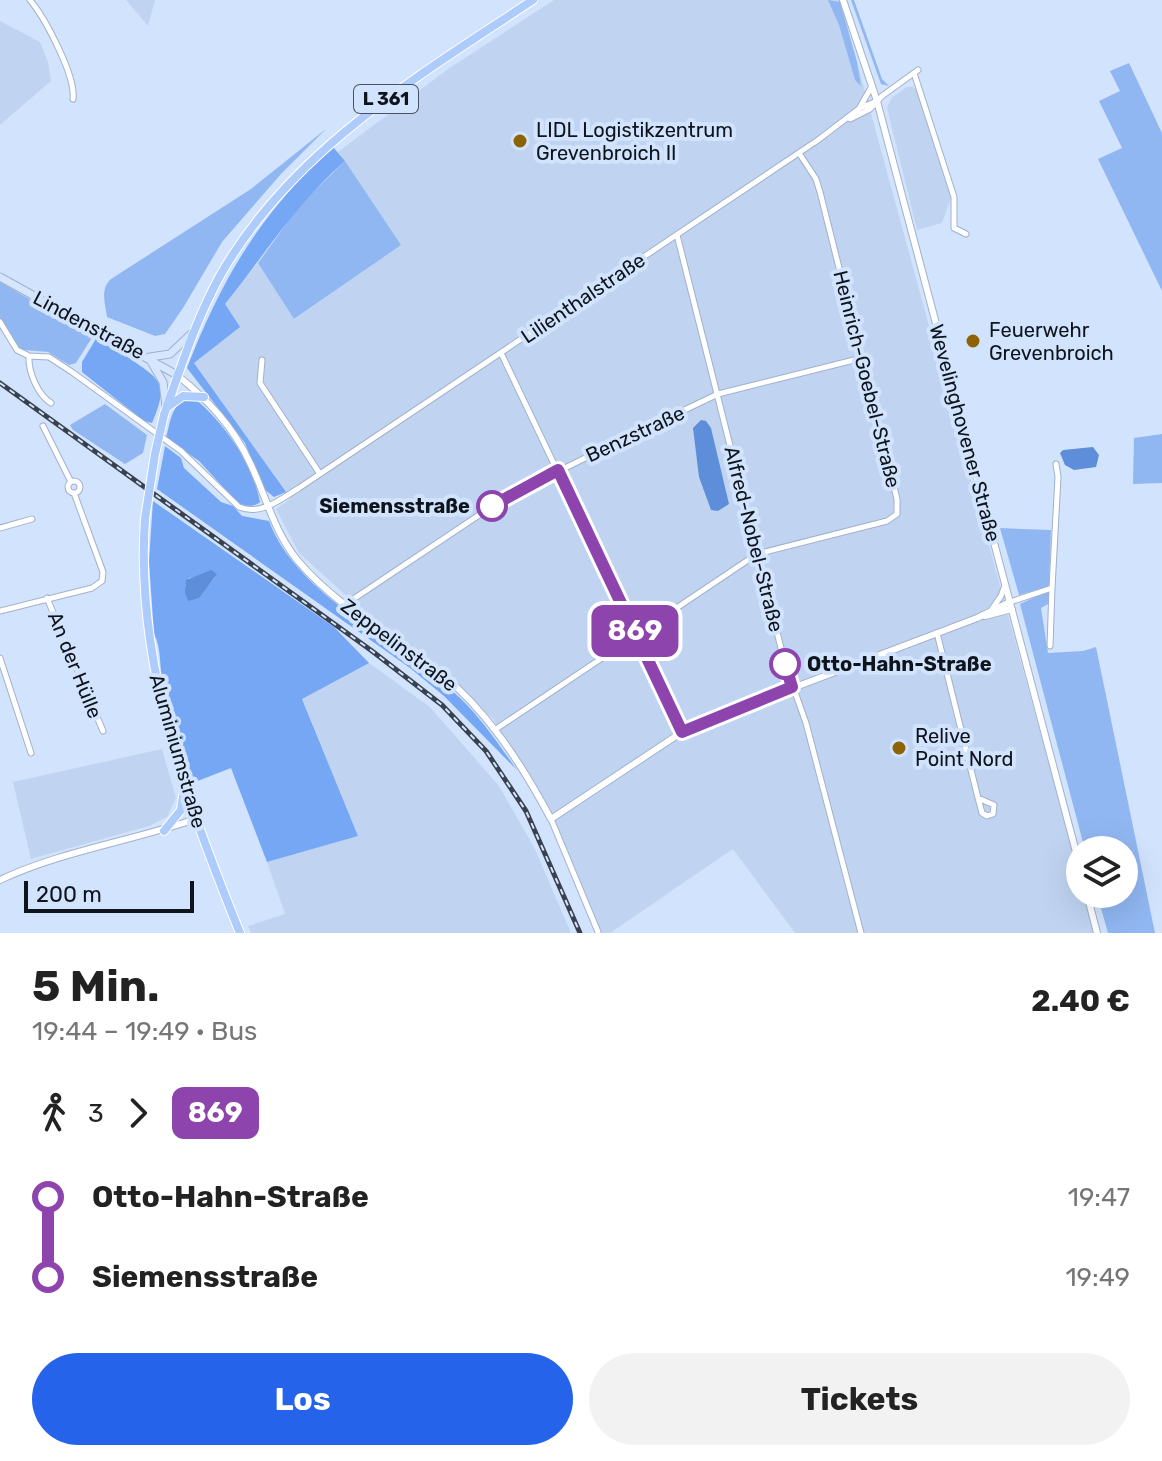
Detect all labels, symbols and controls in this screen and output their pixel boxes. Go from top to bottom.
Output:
road number: L 361 [354,85,418,113]
place label: LIDL Logistikzentrum Grevenbroich II [536,118,733,165]
marker: LIDL Logistikzentrum Grevenbroich II [511,132,529,150]
street label: Lilienthalstraße [516,248,650,348]
street label: Heinrich-Goebel-Straße [828,268,906,490]
street label: Lindenstraße [29,286,149,364]
place label: Feuerwehr Grevenbroich [989,318,1114,365]
street label: Wevelinghovener Straße [924,322,1006,544]
marker: Feuerwehr Grevenbroich [964,332,982,350]
street label: Benzstraße [582,401,688,467]
street label: Alfred-Nobel-Straße [719,444,789,634]
marker: Siemensstraße [477,491,507,521]
place label: Siemensstraße [319,494,470,518]
street label: Zeppelinstraße [336,594,462,696]
line badge: 869 [589,605,681,657]
street label: An der Hülle [43,608,107,722]
text: 869 [607,614,663,647]
marker: Otto-Hahn-Straße [770,649,800,679]
place label: Otto-Hahn-Straße [807,652,992,676]
street label: Aluminiumstraße [145,671,211,831]
place label: Relive Point Nord [915,724,1013,771]
marker: Relive Point Nord [890,739,908,757]
map controls [1066,836,1138,908]
button: layers [1066,836,1138,908]
scale bar [24,877,194,913]
text: 200 m [36,881,102,908]
text: 5 Min. [32,960,160,1012]
text: 2.40 € [1031,983,1130,1019]
text: 19:44 – 19:49 · Bus [32,1016,257,1047]
icon: walk [32,1091,76,1135]
icon: forward [116,1091,160,1135]
text: 869 [188,1096,243,1129]
text: 3 [88,1098,104,1129]
text: Otto-Hahn-Straße [92,1179,369,1215]
text: 19:47 [1068,1182,1130,1213]
text: Siemensstraße [92,1259,318,1295]
text: 19:49 [1065,1262,1130,1293]
button: Los [32,1353,573,1445]
button: Tickets [589,1353,1130,1445]

